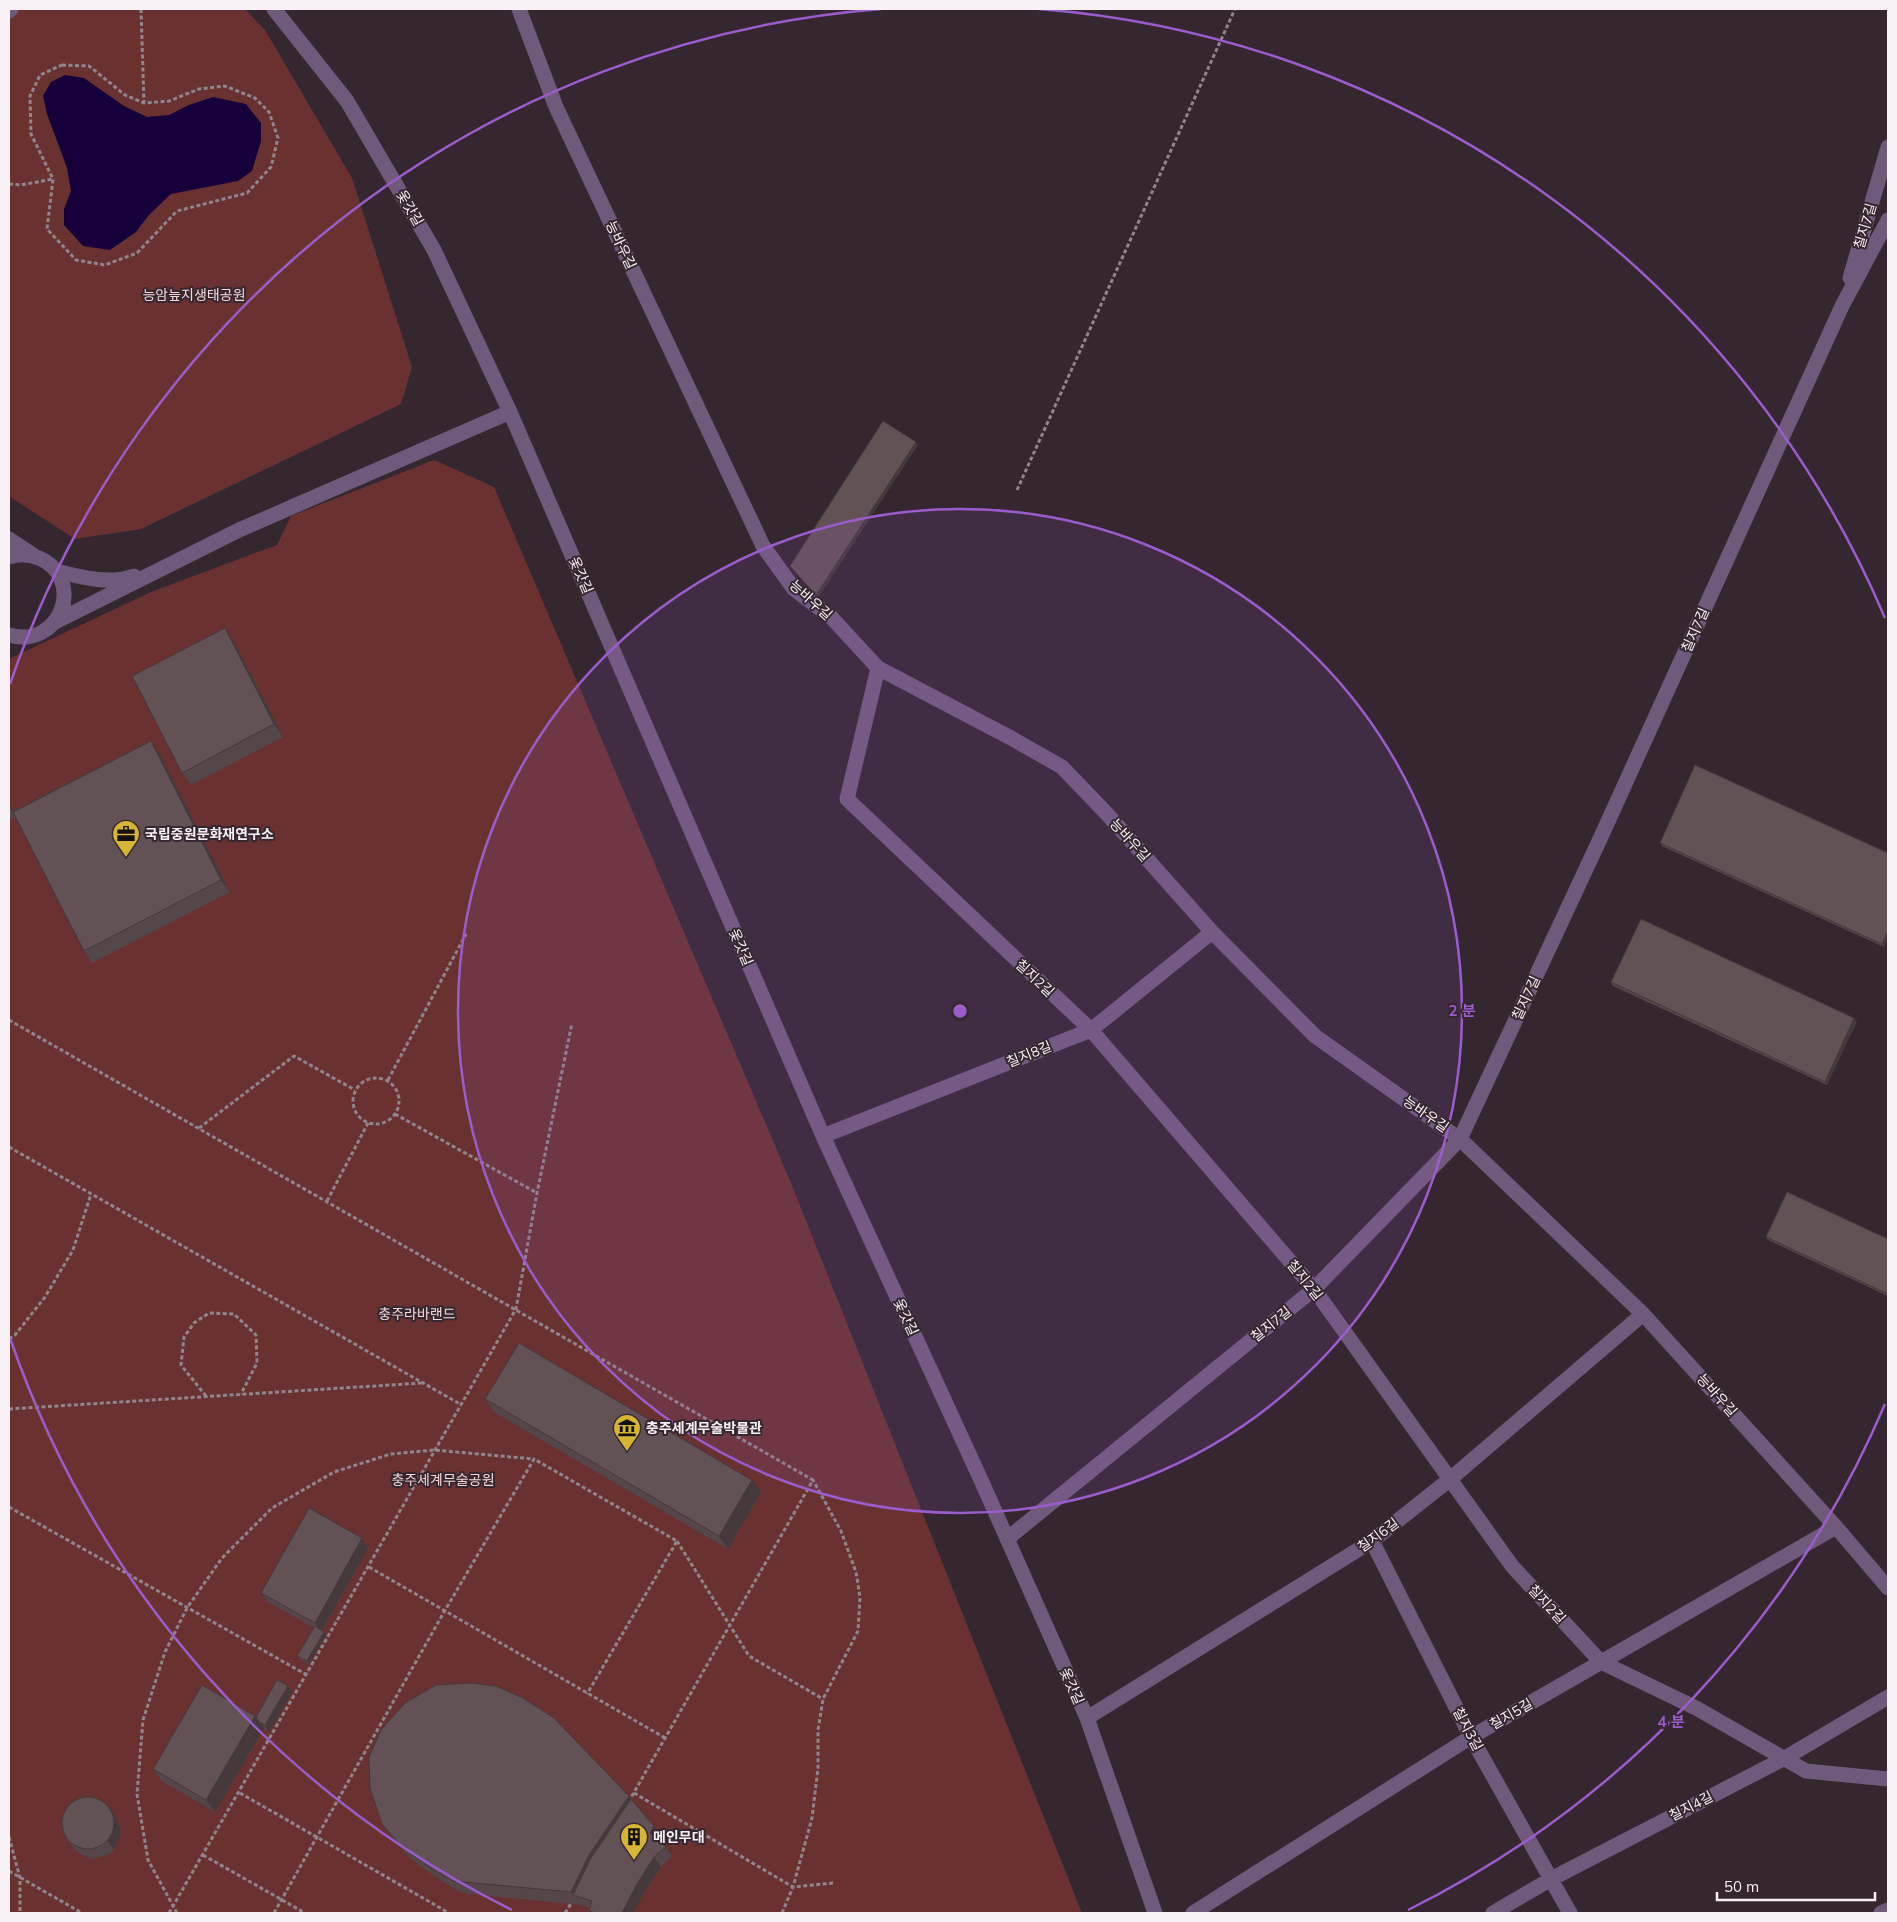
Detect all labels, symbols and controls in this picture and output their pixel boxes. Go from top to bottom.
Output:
street label: 옻갓길 [393,187,427,229]
street label: 칠지7길 [1850,201,1880,251]
street label: 능바우길 [602,218,640,272]
park label: 능암늪지생태공원 [142,286,246,304]
street label: 옻갓길 [565,554,597,596]
street label: 능바우길 [786,576,836,624]
street label: 칠지7길 [1677,605,1713,655]
street label: 능바우길 [1106,815,1154,865]
office icon: 국립중원문화재연구소 [111,819,141,858]
place label: 국립중원문화재연구소 [145,825,274,843]
street label: 옻갓길 [725,926,757,968]
street label: 칠지2길 [1012,955,1058,1001]
street label: 칠지7길 [1508,973,1544,1023]
text: 2 분 [1449,1001,1476,1020]
centre of rings [951,1002,969,1020]
street label: 칠지8길 [1004,1037,1054,1071]
street label: 능바우길 [1400,1092,1452,1136]
street label: 칠지2길 [1283,1256,1327,1304]
street label: 옻갓길 [890,1296,922,1338]
street label: 칠지7길 [1247,1302,1295,1346]
park label: 충주라바랜드 [378,1305,456,1323]
street label: 능바우길 [1693,1370,1741,1420]
museum icon: 충주세계무술박물관 [612,1413,642,1452]
place label: 충주세계무술박물관 [646,1419,762,1437]
park label: 충주세계무술공원 [391,1471,495,1489]
street label: 칠지6길 [1354,1514,1402,1556]
street label: 칠지2길 [1524,1581,1570,1627]
street label: 옻갓길 [1056,1665,1088,1707]
street label: 칠지5길 [1486,1694,1536,1734]
street label: 칠지3길 [1449,1704,1487,1754]
text: 4 분 [1658,1712,1685,1731]
street label: 칠지4길 [1666,1787,1716,1825]
building icon: 메인무대 [619,1822,649,1861]
place label: 메인무대 [653,1828,705,1846]
scale bar [1717,1870,1874,1902]
text: 50 m [1724,1877,1759,1896]

